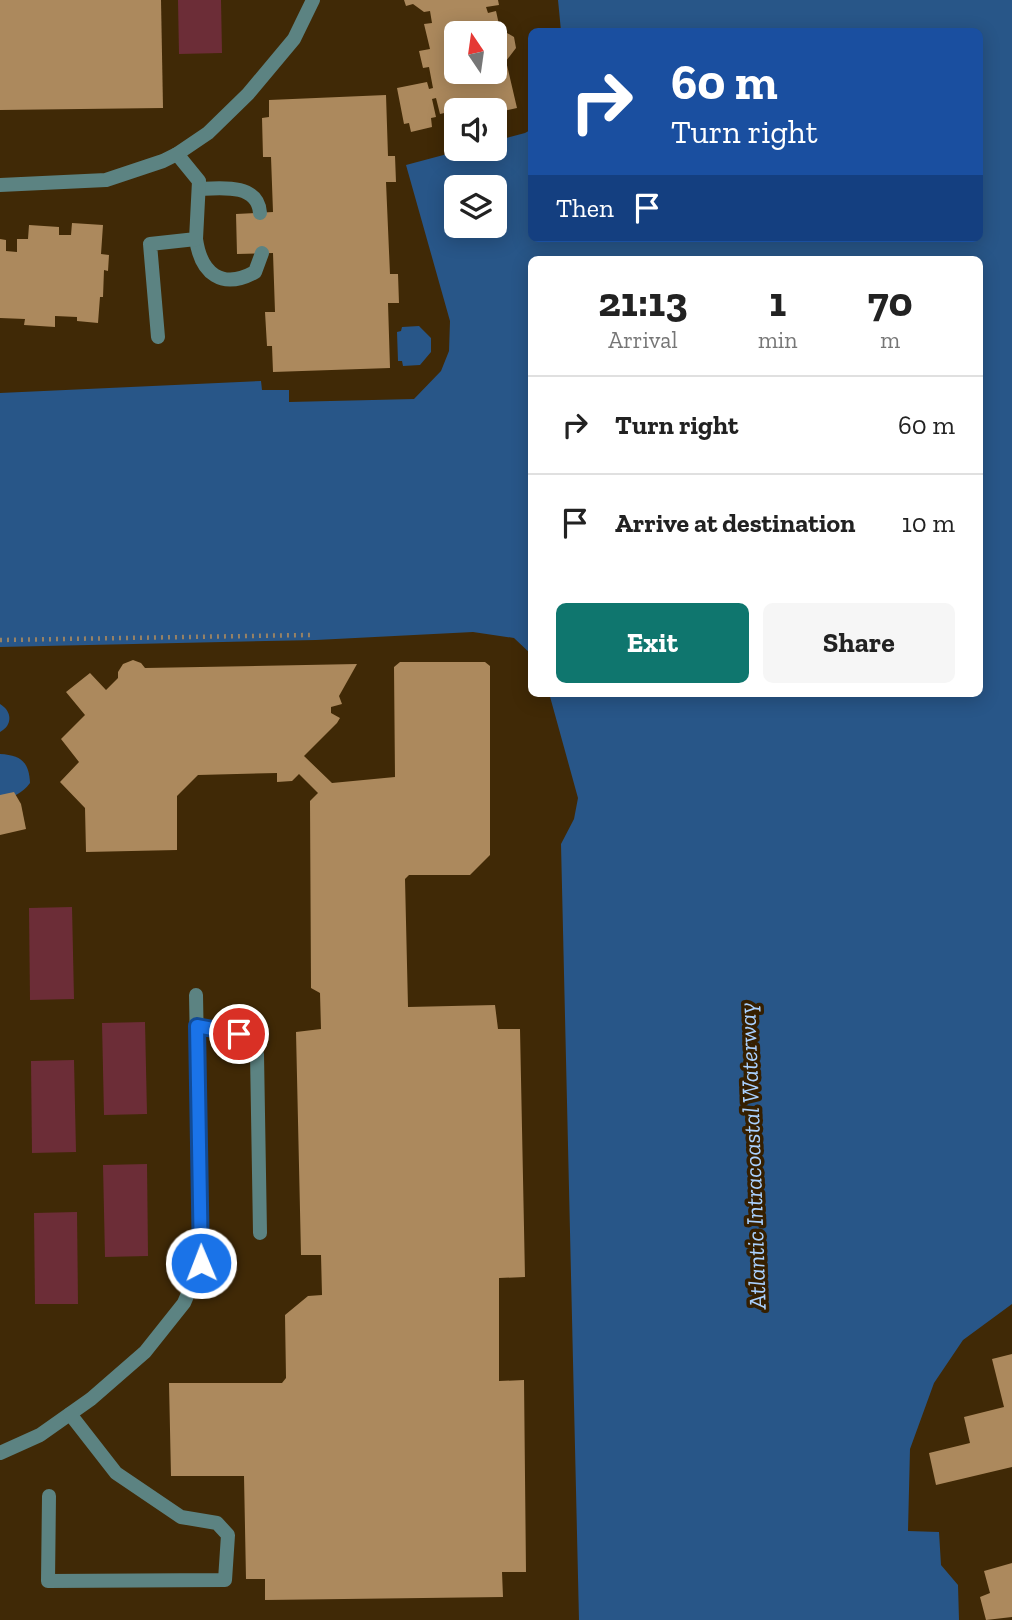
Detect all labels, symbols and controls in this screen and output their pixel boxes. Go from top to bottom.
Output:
north arrow [444,21,508,84]
map controls [444,21,507,238]
text: 60 m [671,53,778,112]
icon: right [556,56,647,147]
button: sound [444,98,507,161]
text: Turn right [671,113,818,151]
button: layers [444,175,507,238]
icon: arrive [628,189,666,227]
text: Then [556,192,614,224]
text: 21:13 [598,276,688,327]
text: 1 [769,276,786,327]
text: 70 [868,276,913,327]
text: Arrival [608,326,678,354]
text: min [758,326,797,354]
text: m [880,326,900,354]
icon: right [556,406,594,444]
text: Turn right [615,409,738,441]
text: 60 m [898,409,955,441]
icon: arrive [556,504,594,542]
text: Arrive at destination [615,507,855,539]
text: 10 m [902,507,955,539]
button: Exit [556,603,749,683]
button: Share [763,603,955,683]
water label: Atlantic Intracoastal Waterway [732,1002,772,1311]
pin [209,1004,269,1064]
icon: arrive [220,1015,258,1053]
position arrow [164,1226,238,1300]

